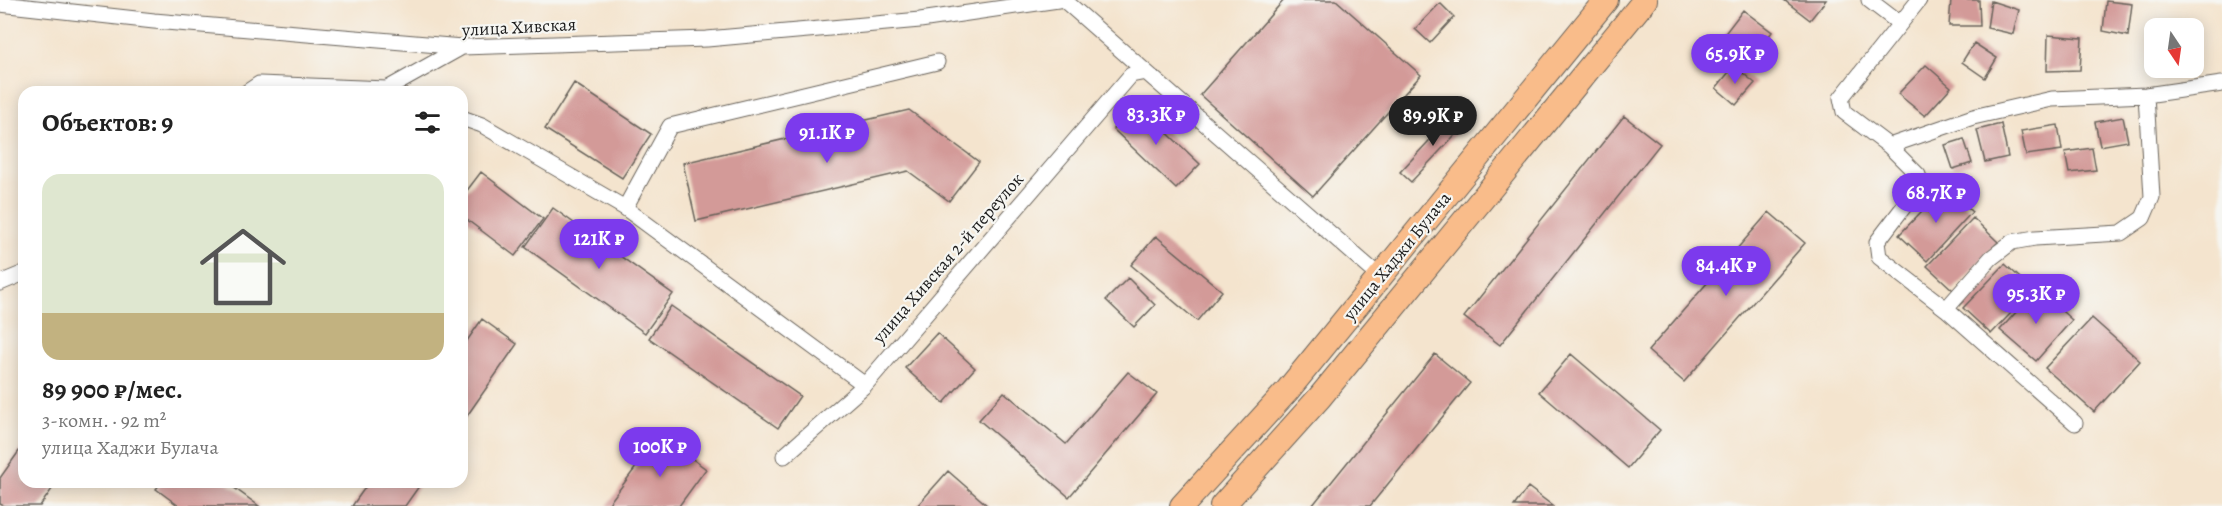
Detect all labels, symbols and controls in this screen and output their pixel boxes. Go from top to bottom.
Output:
street label: улица Хивская [460,12,577,42]
north arrow [2144,18,2204,78]
map controls [2144,18,2204,78]
pin: 65.9K ₽ [1680,34,1790,85]
text: 65.9K ₽ [1705,40,1765,67]
pin: 83.3K ₽ [1101,95,1211,146]
pin: 89.9K ₽ [1378,96,1488,147]
text: 83.3K ₽ [1126,101,1186,128]
text: 89.9K ₽ [1403,102,1463,129]
text: Объектов: 9 [42,105,173,140]
icon: filters [411,106,444,139]
pin: 91.1K ₽ [772,113,882,164]
text: 91.1K ₽ [799,119,855,146]
street label: улица Хивская 2-й переулок [866,168,1029,349]
pin: 68.7K ₽ [1881,173,1991,224]
text: 68.7K ₽ [1906,179,1966,206]
street label: улица Хаджи Булача [1337,186,1457,326]
icon: home [189,213,297,321]
pin: 121K ₽ [550,219,648,270]
text: 121K ₽ [574,225,624,252]
pin: 84.4K ₽ [1671,246,1781,297]
text: 84.4K ₽ [1696,252,1756,279]
pin: 95.3K ₽ [1981,274,2091,325]
text: 95.3K ₽ [2007,280,2065,307]
text: 89 900 ₽/мес. [42,372,183,407]
text: 3-комн. · 92 m² [42,407,166,434]
pin: 100K ₽ [611,427,709,478]
text: 100K ₽ [633,433,687,460]
text: улица Хаджи Булача [42,434,219,461]

